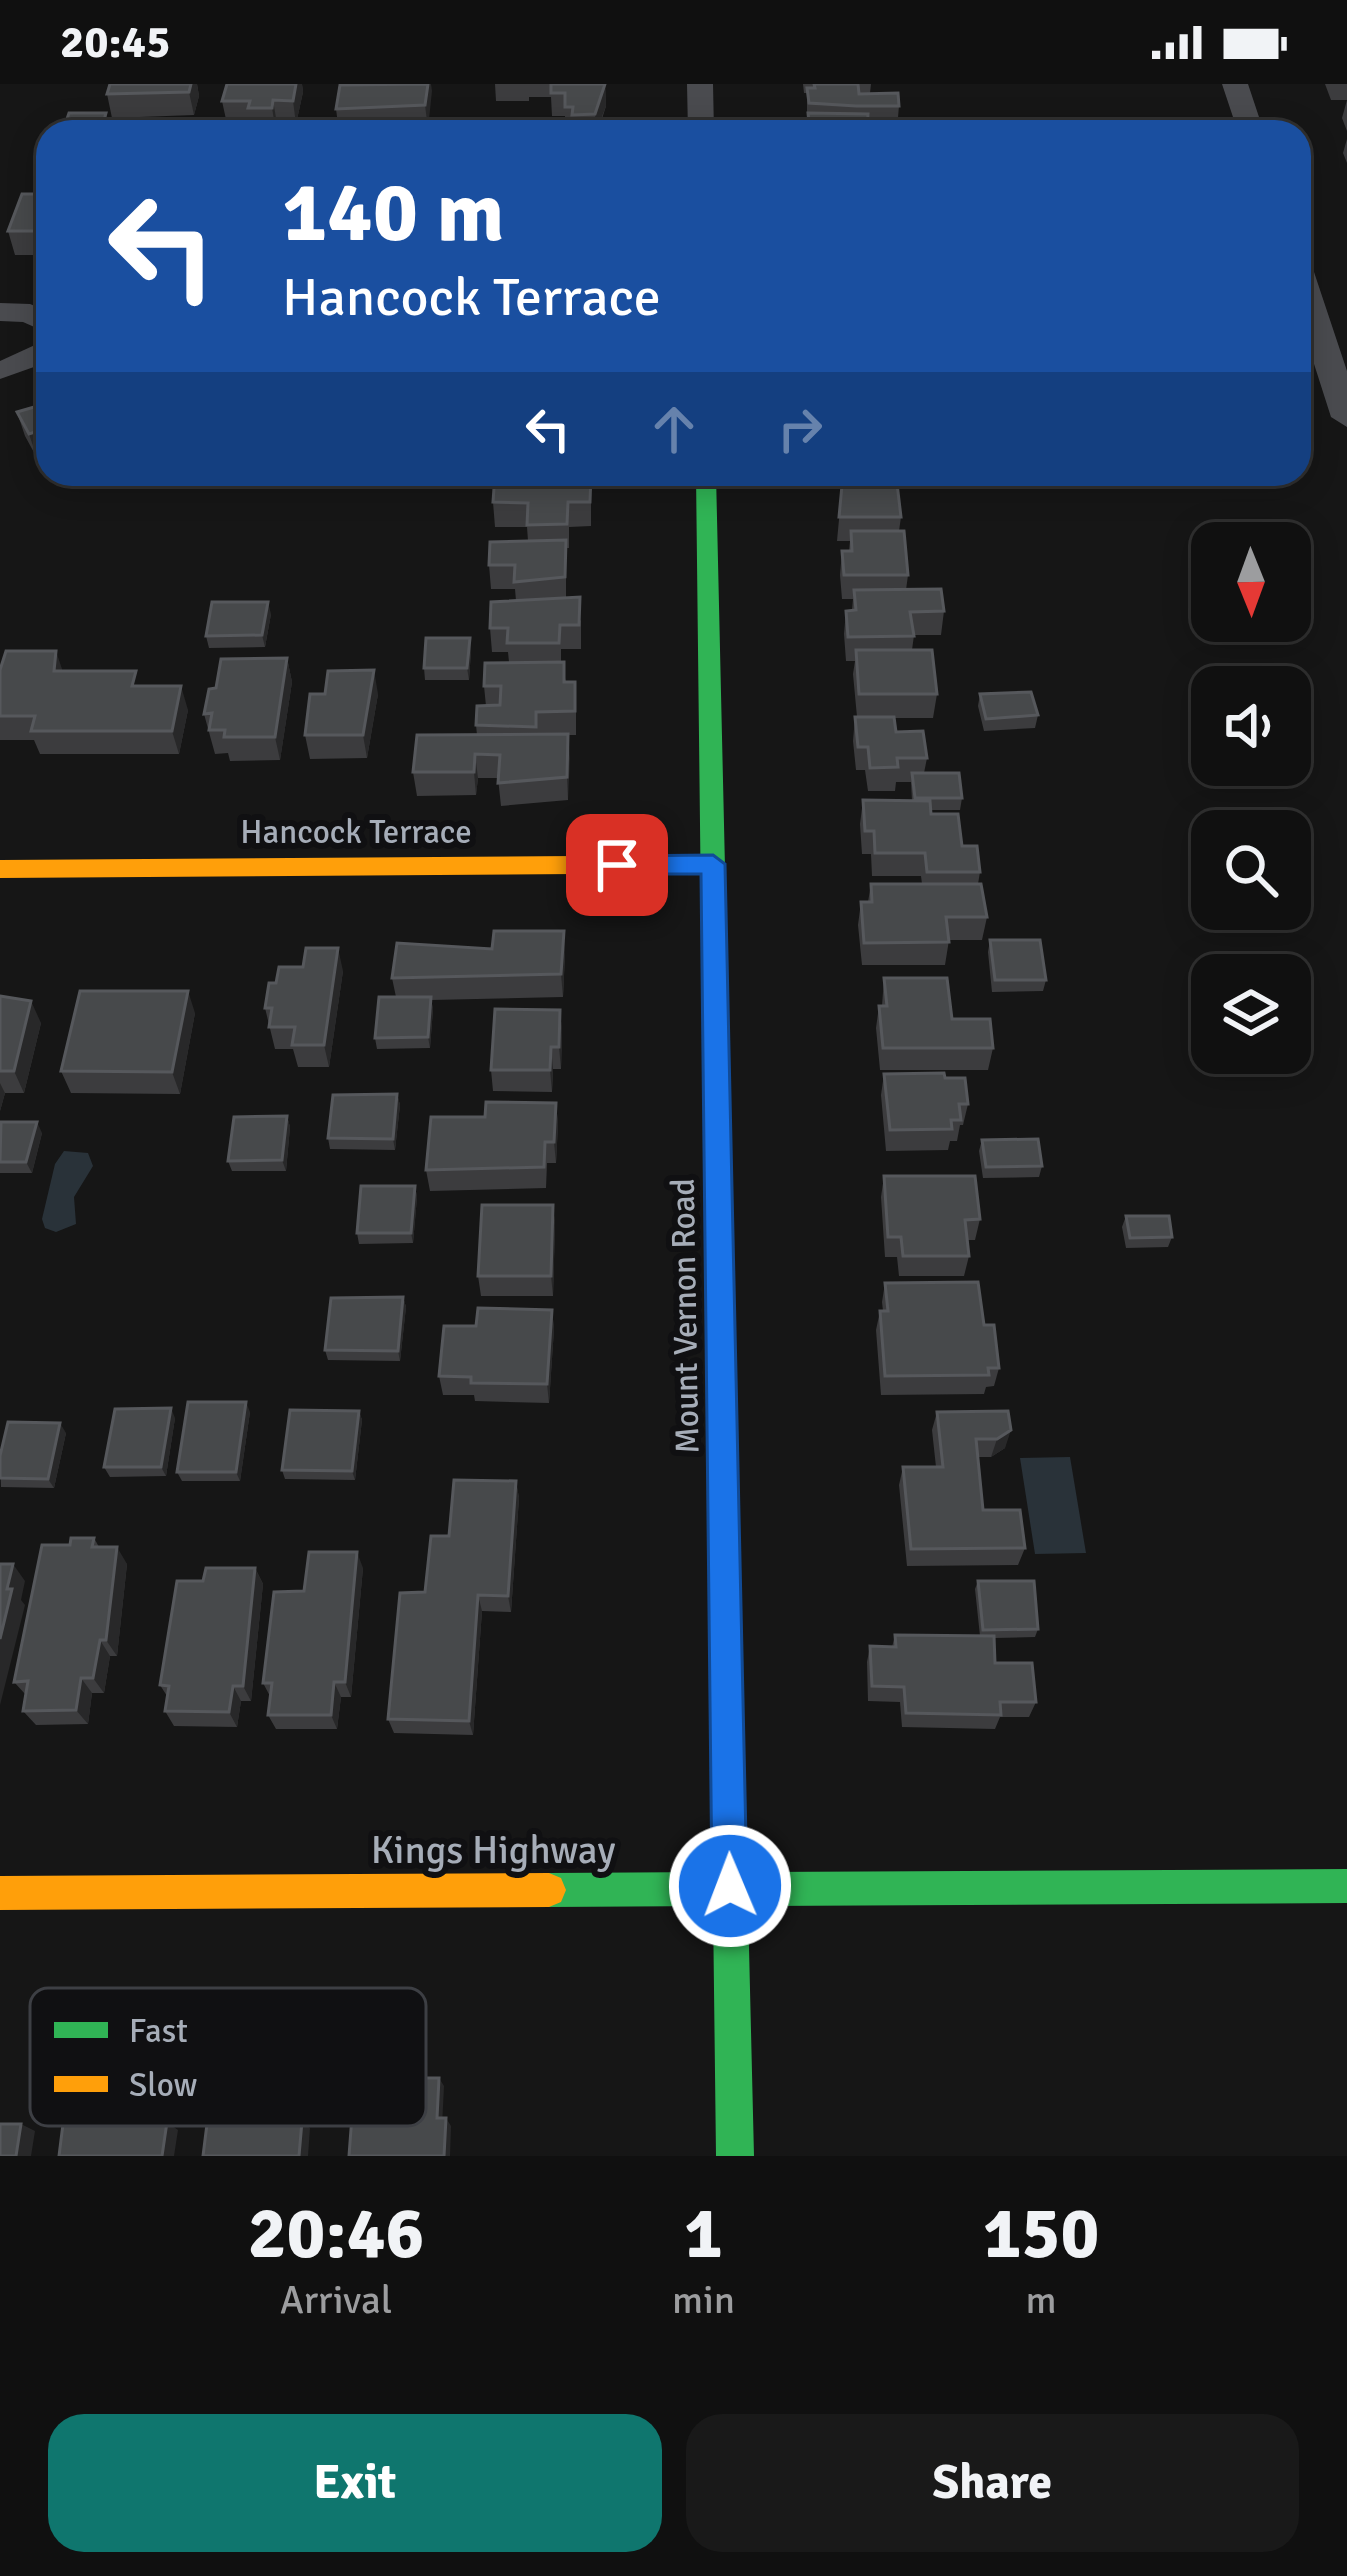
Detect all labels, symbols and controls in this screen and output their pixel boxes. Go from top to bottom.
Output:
text: 20:45 [60,15,170,70]
text: 140 m [282,161,504,265]
icon: left [84,168,240,324]
text: Hancock Terrace [282,264,661,331]
icon: left [515,396,581,462]
icon: ahead [641,396,707,462]
icon: right [767,396,833,462]
north arrow [1191,522,1311,642]
map controls [1191,522,1311,1074]
button: sound [1191,666,1311,786]
button: search [1191,810,1311,930]
street label: Hancock Terrace [240,812,472,853]
pin [566,814,668,916]
icon: arrive [584,832,650,898]
button: layers [1191,954,1311,1074]
street label: Mount Vernon Road [663,1178,708,1454]
position arrow [667,1823,793,1949]
street label: Kings Highway [371,1826,615,1874]
legend [30,1988,426,2126]
text: Fast [129,2011,188,2052]
text: Slow [129,2065,198,2106]
text: 20:46 [248,2189,424,2278]
text: 1 [684,2189,723,2278]
text: 150 [983,2189,1099,2278]
text: Arrival [280,2276,392,2324]
text: min [672,2276,735,2324]
text: m [1025,2276,1057,2324]
button: Exit [48,2414,662,2552]
button: Share [686,2414,1299,2552]

